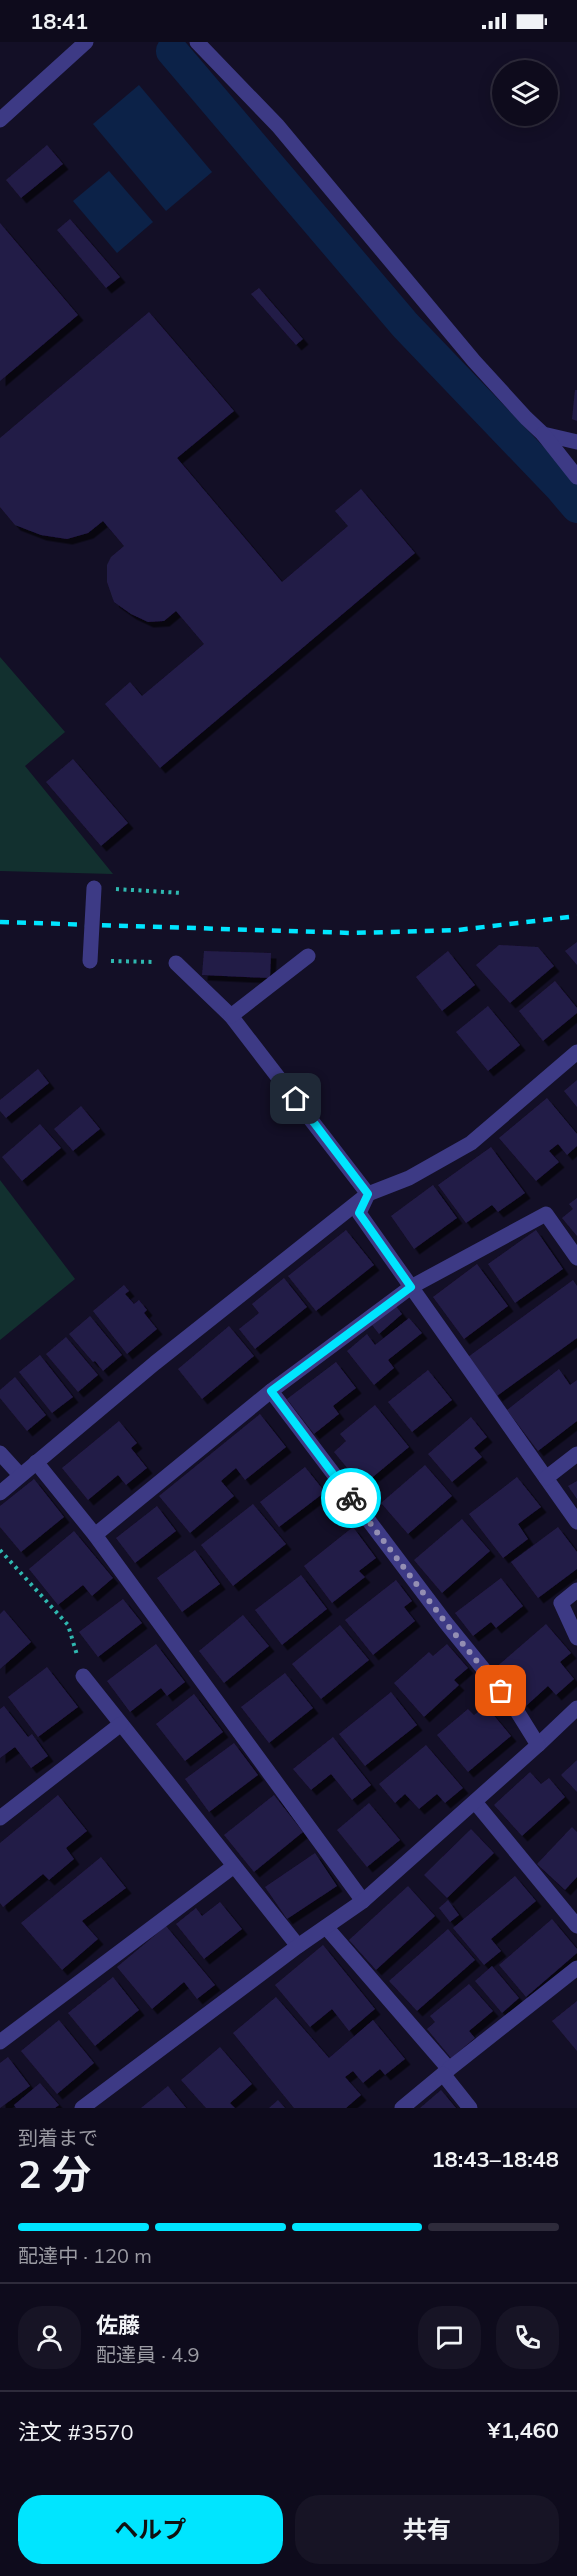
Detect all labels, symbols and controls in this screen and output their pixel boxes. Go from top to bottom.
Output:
text: 18:41 [30,7,88,35]
map controls [492,60,558,126]
button: layers [492,60,558,126]
pin [270,1073,321,1124]
icon: home [279,1082,312,1115]
courier [321,1468,381,1528]
icon: bike [335,1482,368,1515]
pin [475,1665,526,1716]
icon: bag [484,1674,517,1707]
text: 到着まで [18,2125,98,2150]
text: 18:43–18:48 [431,2145,559,2173]
text: 2 分 [18,2149,91,2198]
text: 配達中 · 120 m [18,2243,152,2268]
button: person [18,2306,81,2369]
button: chat [418,2306,481,2369]
button: phone [496,2306,559,2369]
text: 佐藤 [96,2311,140,2339]
text: 配達員 · 4.9 [96,2342,200,2367]
text: ¥1,460 [488,2416,559,2444]
text: 注文 #3570 [18,2418,134,2446]
button: ヘルプ [18,2495,283,2564]
button: 共有 [295,2495,559,2564]

